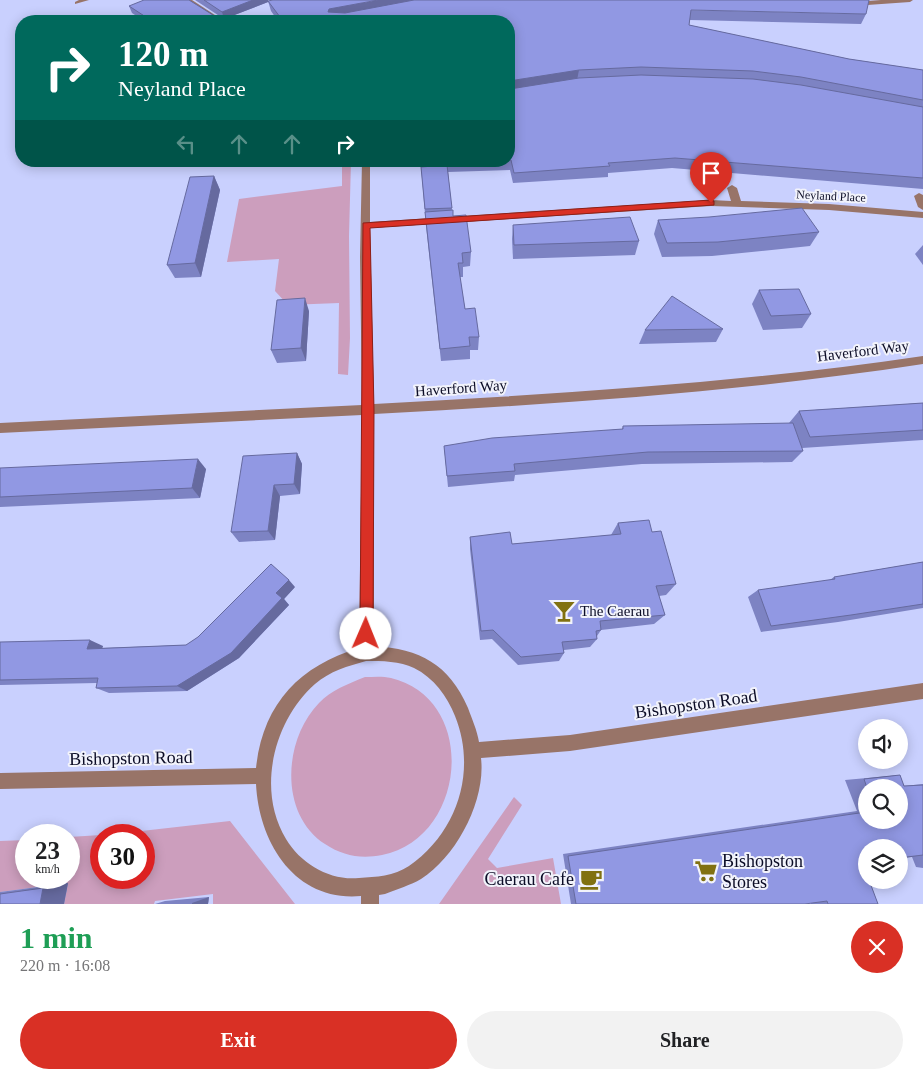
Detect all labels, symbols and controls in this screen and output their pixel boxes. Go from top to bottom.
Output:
icon: right [35,35,100,100]
text: 120 m [118,35,208,74]
text: Neyland Place [118,76,246,101]
icon: left [172,130,200,158]
icon: ahead [225,130,253,158]
icon: ahead [278,130,306,158]
icon: right [331,130,359,158]
pin [690,152,732,203]
icon: arrive [697,159,725,187]
street label: Neyland Place [796,187,866,205]
street label: Haverford Way [816,337,910,365]
street label: Haverford Way [414,377,508,399]
bar icon: The Caerau [551,598,577,624]
place label: The Caerau [580,603,650,619]
position arrow [339,607,391,659]
street label: Bishopston Road [633,686,759,722]
map controls [858,719,908,889]
button: sound [858,719,908,769]
street label: Bishopston Road [69,747,193,769]
button: search [858,779,908,829]
speed limit sign: 30 [90,824,155,889]
text: 23 [35,837,60,864]
button: layers [858,839,908,889]
place label: Bishopston Stores [722,851,803,892]
supermarket icon: Bishopston Stores [693,858,719,884]
text: km/h [35,862,60,876]
cafe icon: Caerau Cafe [578,866,604,892]
place label: Caerau Cafe [485,869,574,889]
text: 1 min [20,921,93,954]
button: close [851,921,903,973]
text: 220 m · 16:08 [20,957,110,974]
button: Exit [20,1011,457,1069]
button: Share [467,1011,903,1069]

